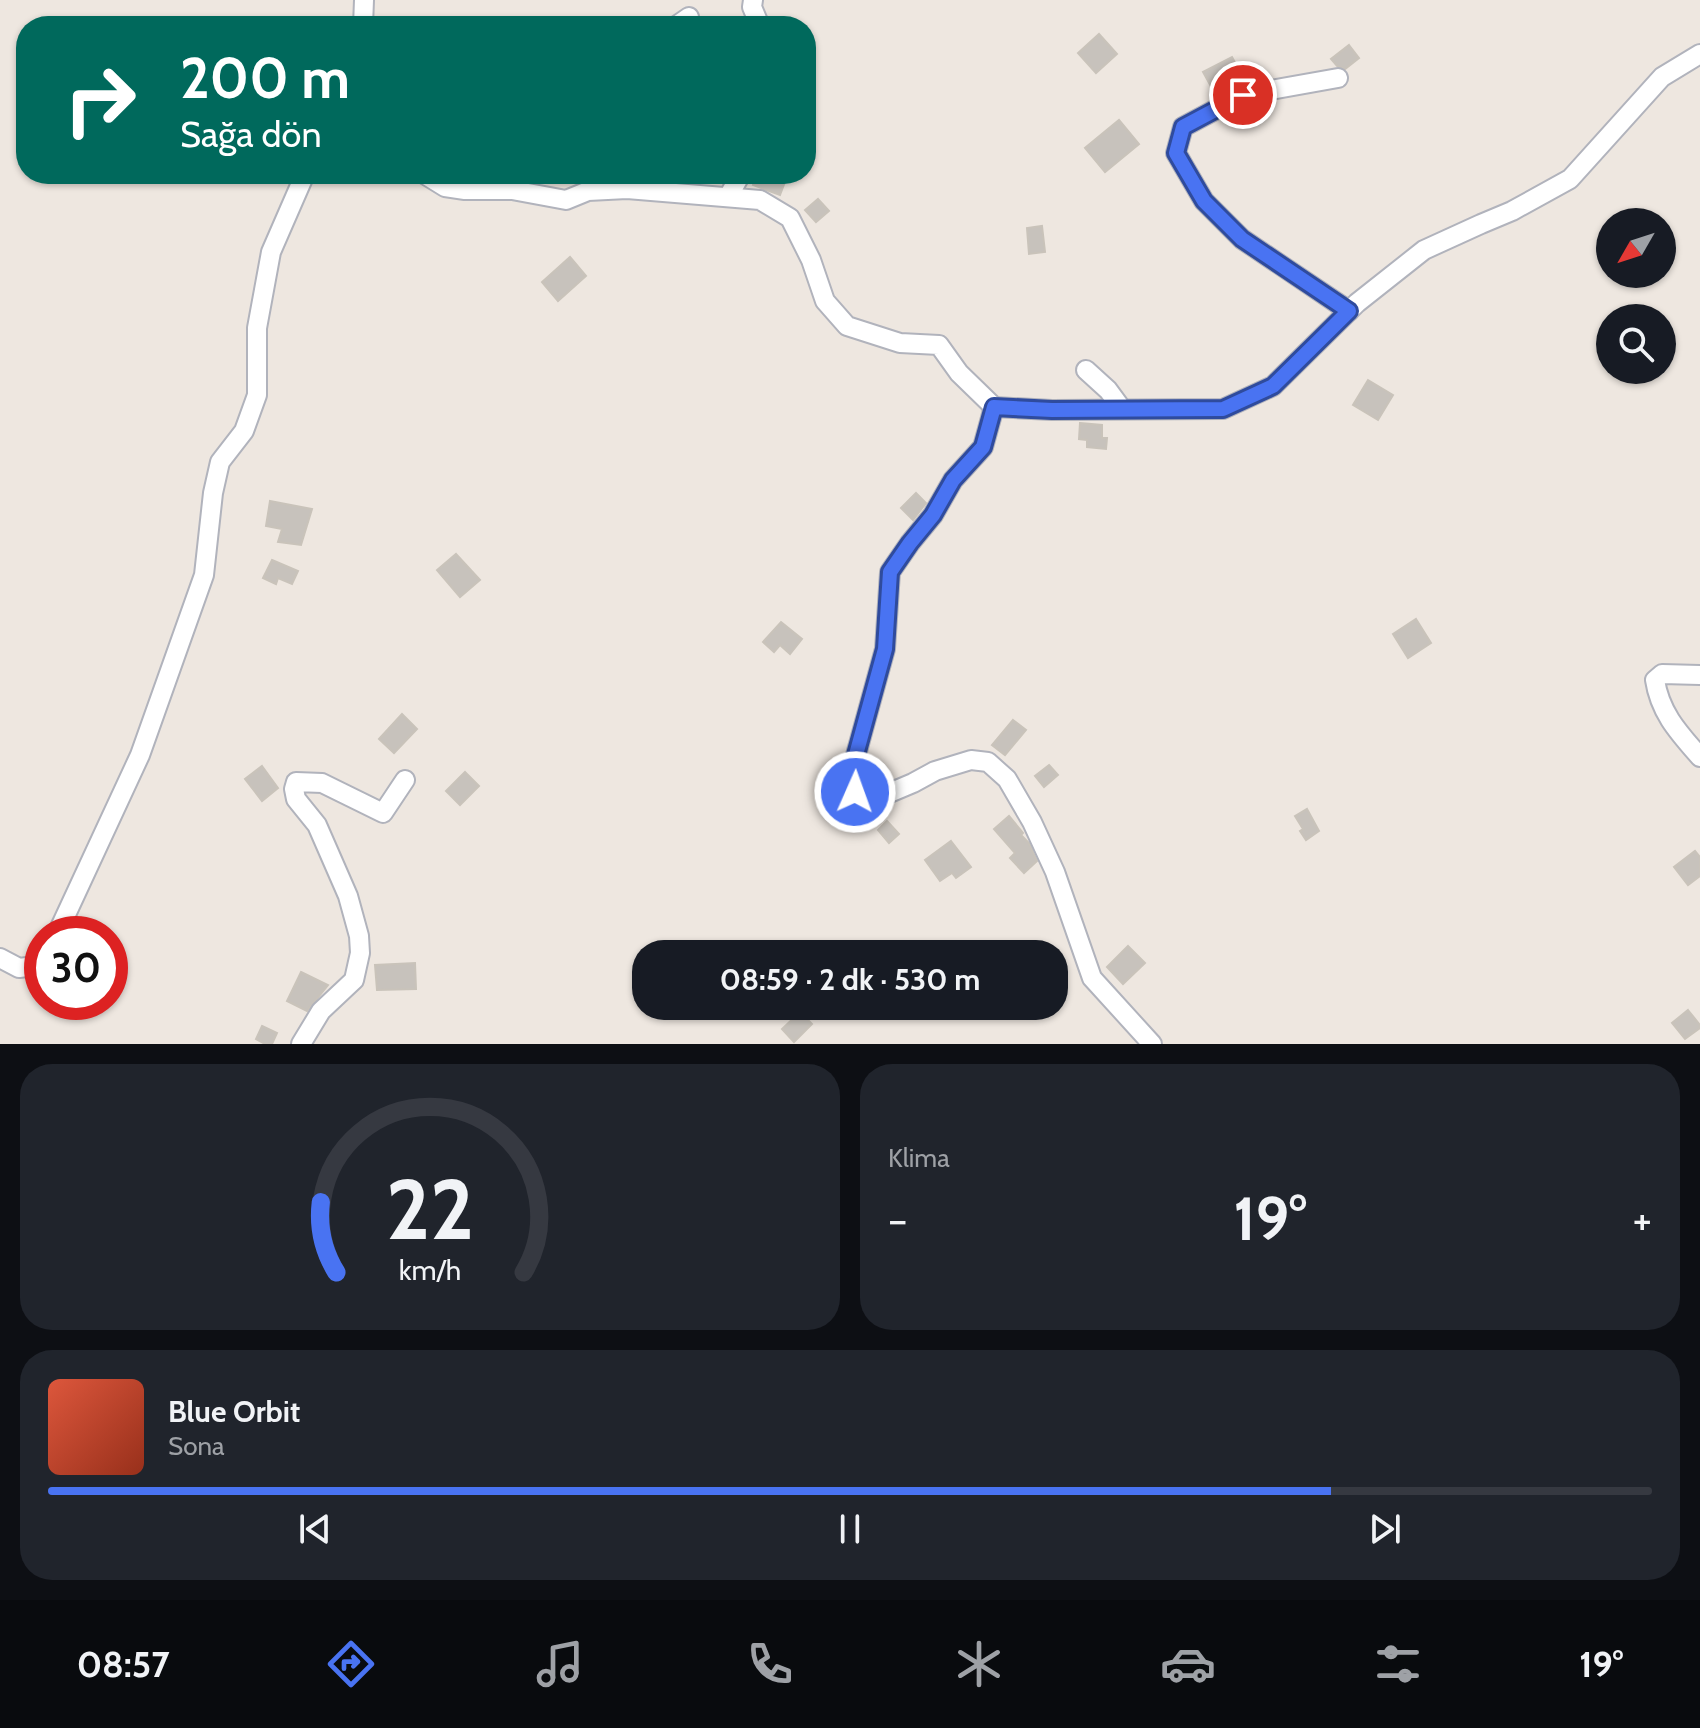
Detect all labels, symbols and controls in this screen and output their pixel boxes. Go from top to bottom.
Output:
text: 200 m [180,44,350,112]
icon: right [48,48,152,152]
pin [1209,61,1277,129]
icon: arrive [1221,73,1265,117]
text: Sağa dön [180,112,322,156]
north arrow [1596,208,1676,288]
map controls [1596,208,1676,384]
button: search [1596,304,1676,384]
position arrow [813,750,897,834]
speed limit sign: 30 [24,916,128,1020]
text: 08:59 · 2 dk · 530 m [720,961,980,998]
text: Klima [888,1142,950,1174]
text: 22 [386,1159,474,1260]
text: 19° [1233,1182,1307,1255]
text: − [888,1193,907,1246]
text: + [1633,1193,1652,1246]
text: km/h [399,1252,461,1287]
text: Blue Orbit [168,1393,300,1430]
text: Sona [168,1430,225,1462]
icon: previous [293,1507,337,1551]
icon: pause [828,1507,872,1551]
icon: next [1363,1507,1407,1551]
icon: directions [323,1636,379,1692]
icon: music [532,1636,588,1692]
icon: phone [742,1636,798,1692]
icon: climate [951,1636,1007,1692]
icon: car [1160,1636,1216,1692]
icon: filters [1370,1636,1426,1692]
text: 08:57 [77,1642,170,1686]
text: 19° [1579,1642,1623,1686]

